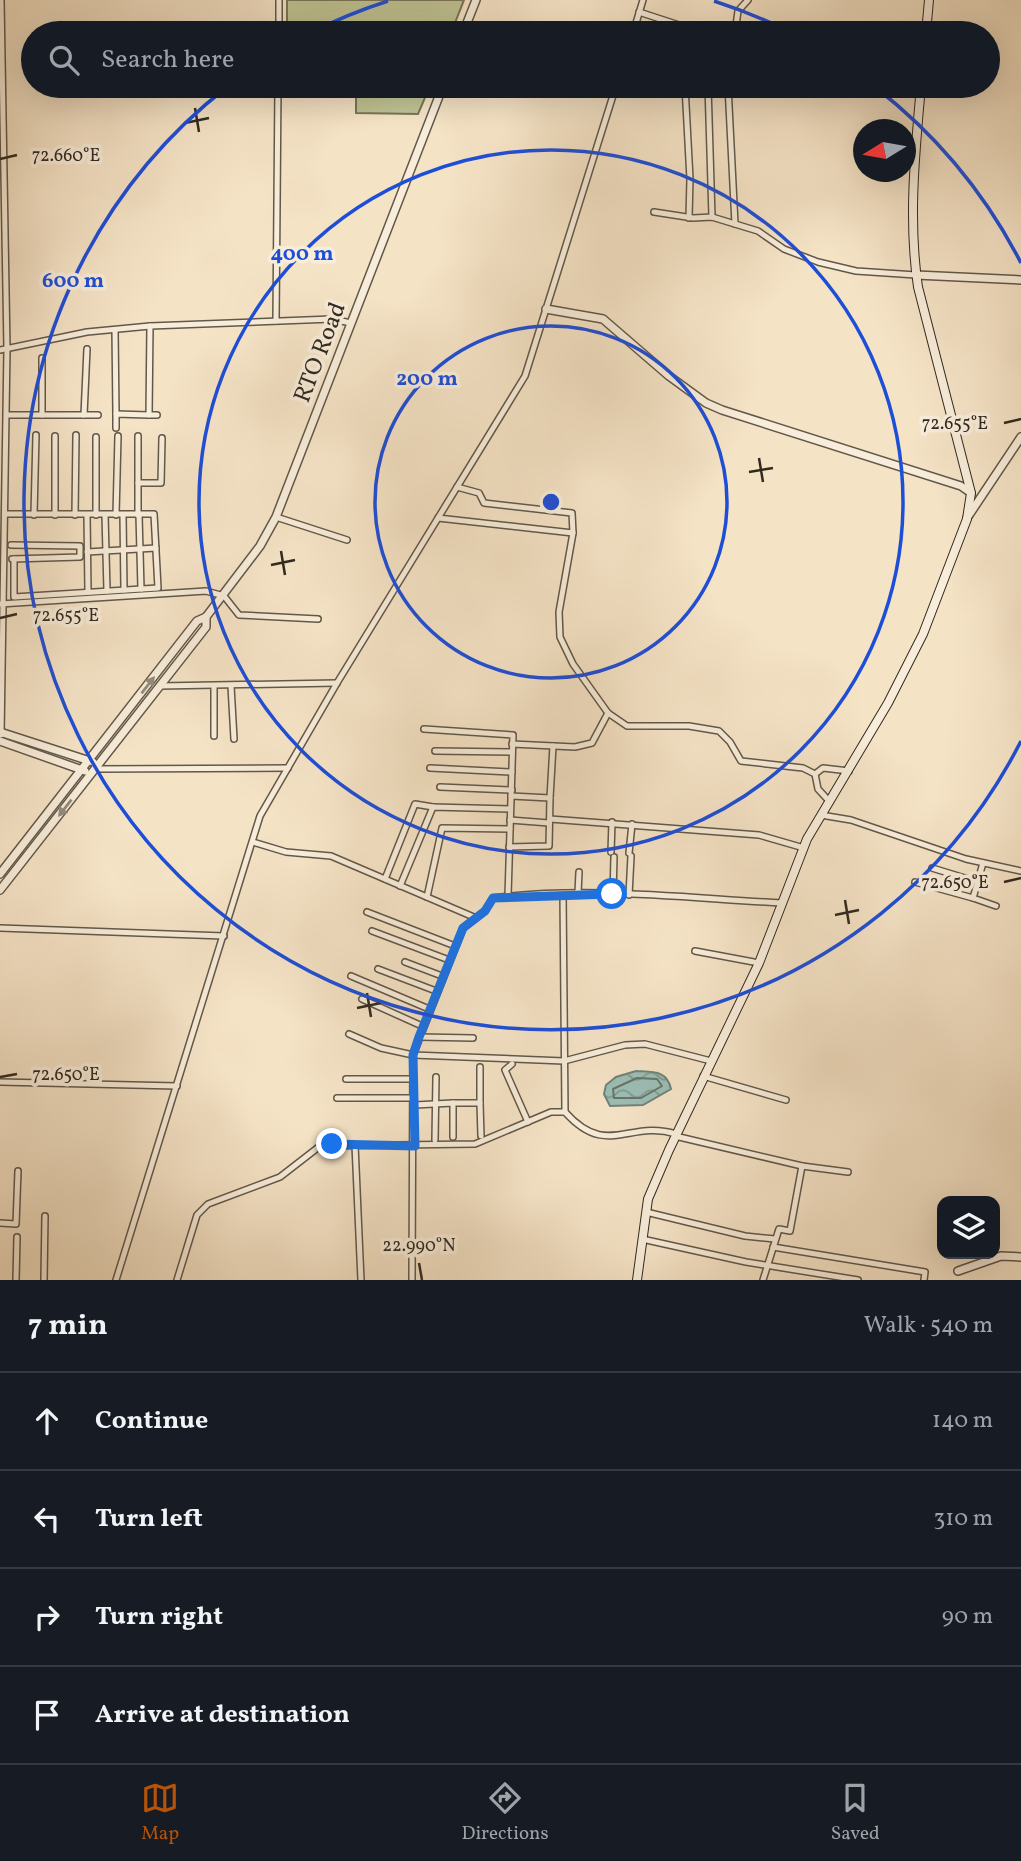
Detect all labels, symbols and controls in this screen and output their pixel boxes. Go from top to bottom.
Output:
search box [21,21,1000,98]
icon: search [45,41,83,79]
text: Search here [101,42,234,78]
north arrow [853,119,916,182]
text: 72.660°E [32,144,100,169]
text: 400 m [271,240,333,269]
text: 600 m [42,267,104,296]
street label: RTO Road [286,298,356,408]
text: 200 m [396,365,458,394]
text: 72.655°E [922,412,988,437]
centre of rings [539,490,563,514]
text: 72.655°E [33,604,99,629]
one-way arrow [140,676,155,694]
one-way arrow [57,799,72,817]
text: 72.650°E [921,871,989,896]
route start [596,878,627,909]
text: 72.650°E [32,1063,100,1088]
route end [316,1128,347,1159]
map controls [937,1196,1000,1259]
button: layers [937,1196,1000,1259]
text: 22.990°N [382,1234,456,1259]
text: 7 min [28,1305,108,1347]
text: Walk · 540 m [864,1310,993,1342]
icon: ahead [28,1402,66,1440]
text: Continue [95,1403,208,1439]
text: 140 m [932,1405,993,1437]
icon: left [28,1500,66,1538]
text: Turn left [95,1501,203,1537]
text: 310 m [933,1503,993,1535]
icon: right [28,1598,66,1636]
text: Turn right [95,1599,223,1635]
text: 90 m [942,1601,993,1633]
icon: arrive [28,1696,66,1734]
text: Arrive at destination [95,1697,350,1733]
tab: Map [141,1779,179,1847]
tab: Directions [462,1779,549,1847]
tab: Saved [831,1779,880,1847]

